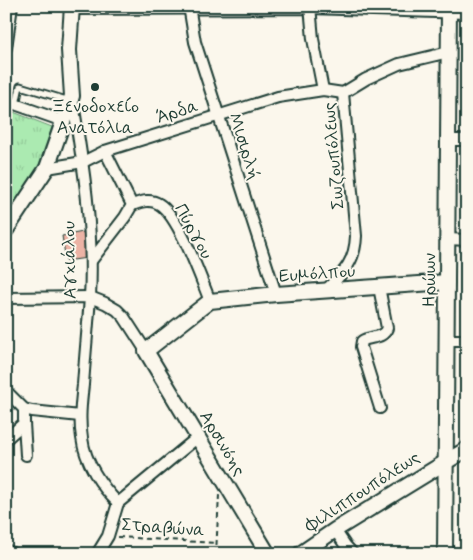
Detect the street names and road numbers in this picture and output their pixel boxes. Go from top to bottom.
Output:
street label: Άρδα [153,94,201,130]
street label: Σωζουπόλεως [317,101,351,211]
street label: Μισιρλή [222,110,266,183]
street label: Πύργου [168,200,218,263]
street label: Αγχιάλου [57,221,83,299]
street label: Ηρώων [418,253,442,307]
street label: Ευμόλπου [278,259,356,289]
street label: Αρσινόης [193,407,251,481]
street label: Φιλιππουπόλεως [300,446,425,539]
street label: Στραβώνα [120,513,205,543]

